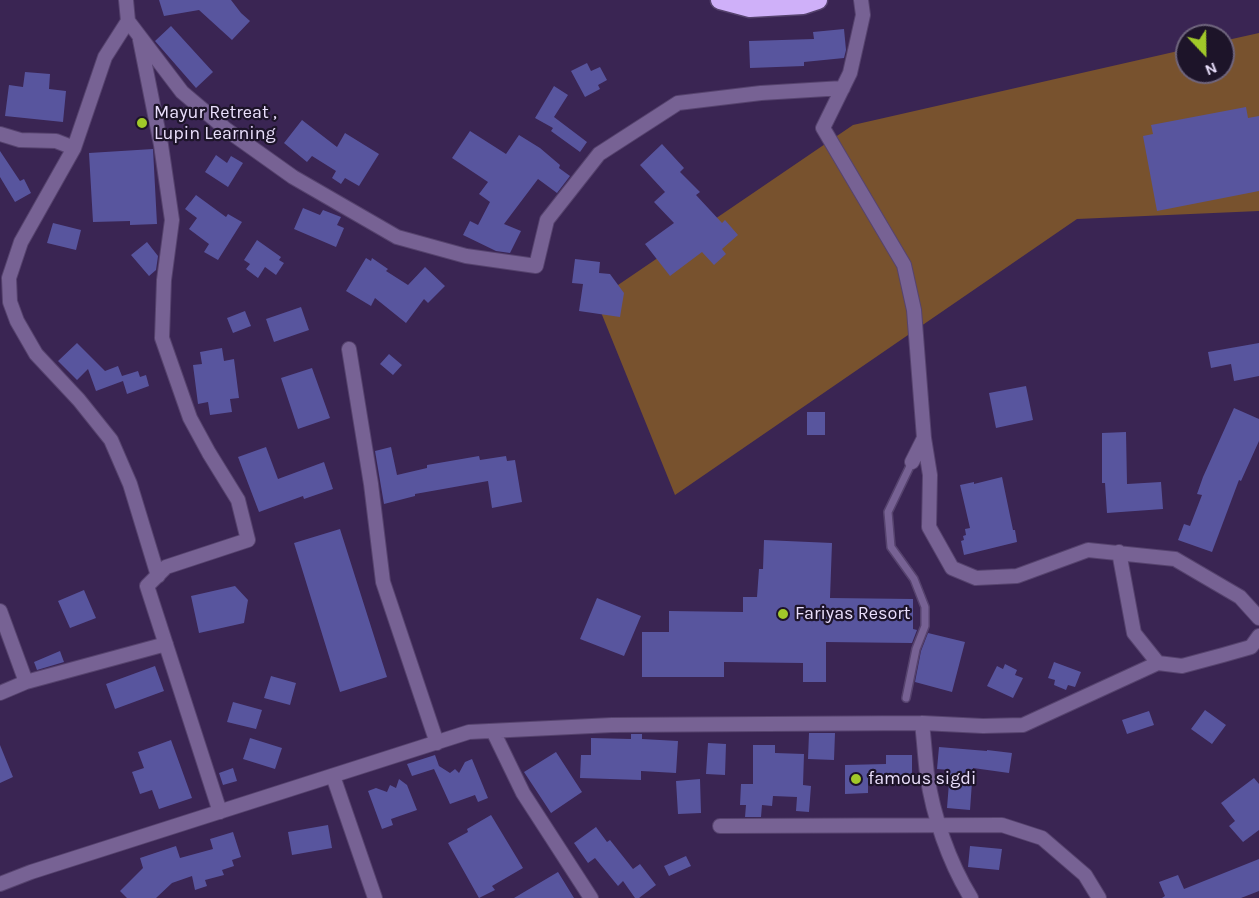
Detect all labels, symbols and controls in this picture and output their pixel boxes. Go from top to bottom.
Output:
north arrow [1175,24,1235,84]
text: N [1202,58,1220,80]
place label: Mayur Retreat , Lupin Learning [154,102,277,144]
marker: Mayur Retreat , Lupin Learning [135,116,149,130]
place label: Fariyas Resort [795,603,911,625]
marker: Fariyas Resort [776,607,790,621]
place label: famous sigdi [868,768,976,790]
marker: famous sigdi [849,772,863,786]

